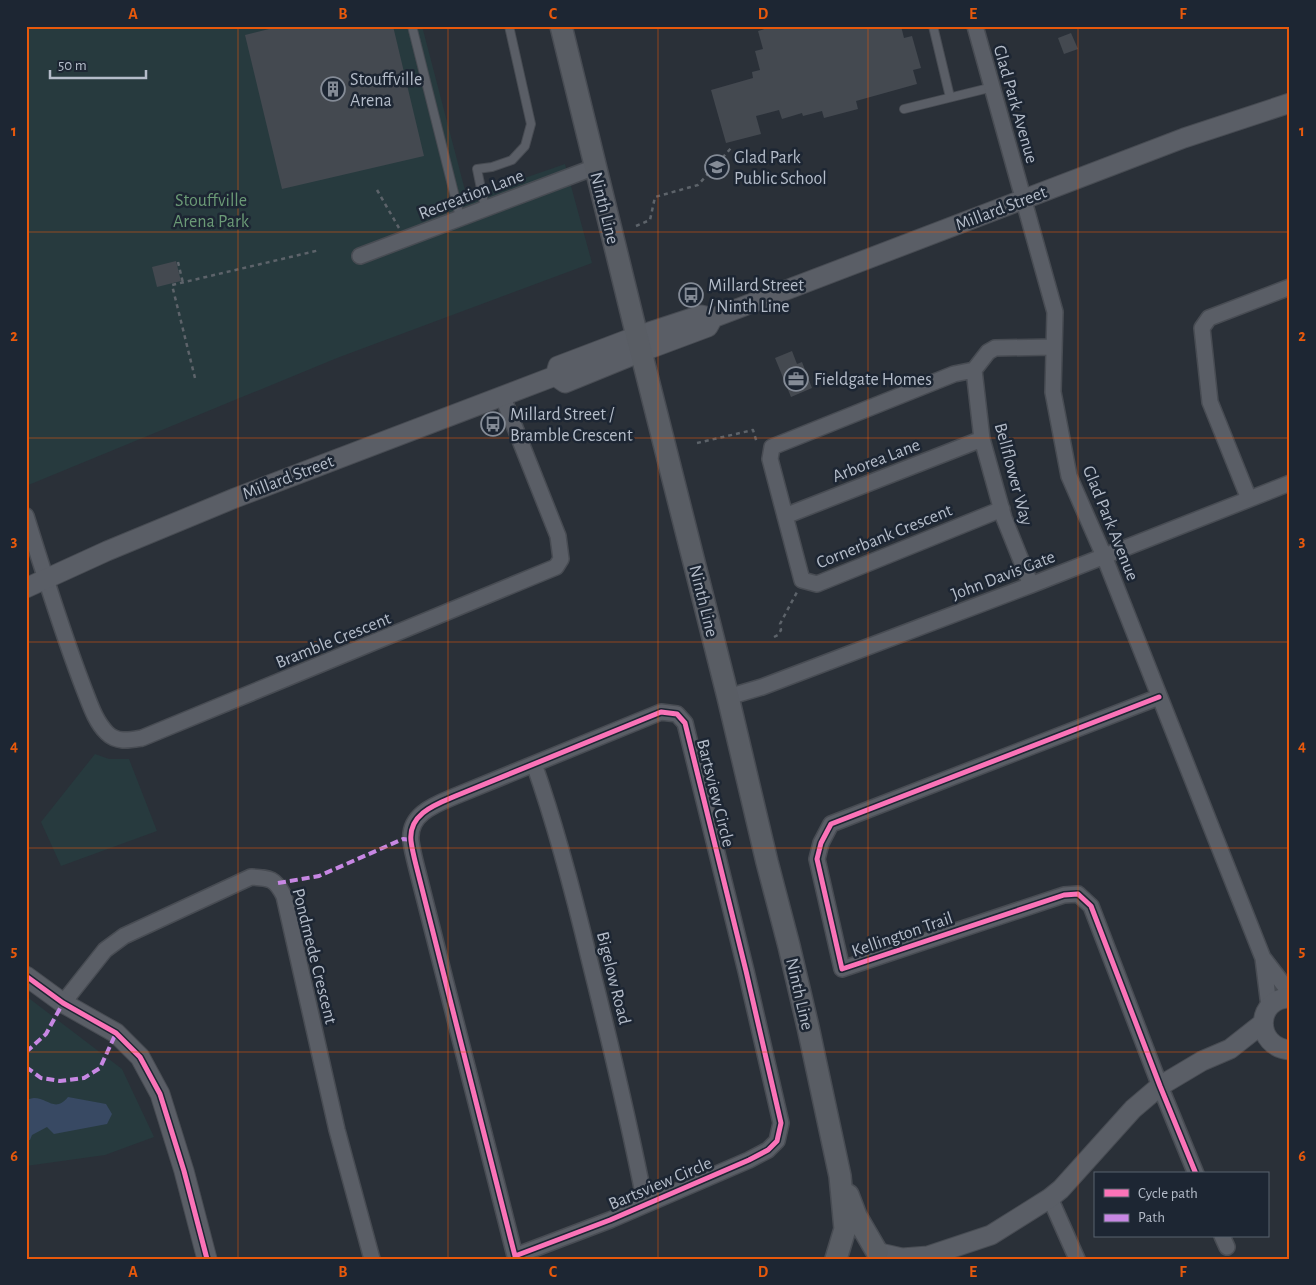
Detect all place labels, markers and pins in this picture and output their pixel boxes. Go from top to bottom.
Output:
place label: Stouffville Arena [350,71,422,110]
building icon: Stouffville Arena [320,76,346,102]
place label: Glad Park Public School [734,149,827,188]
school or university icon: Glad Park Public School [704,154,730,180]
place label: Millard Street / Ninth Line [708,277,804,316]
bus stop icon: Millard Street / Ninth Line [678,282,704,308]
office icon: Fieldgate Homes [783,366,809,392]
place label: Fieldgate Homes [814,371,932,389]
place label: Millard Street / Bramble Crescent [510,406,633,445]
bus stop icon: Millard Street / Bramble Crescent [480,411,506,437]

